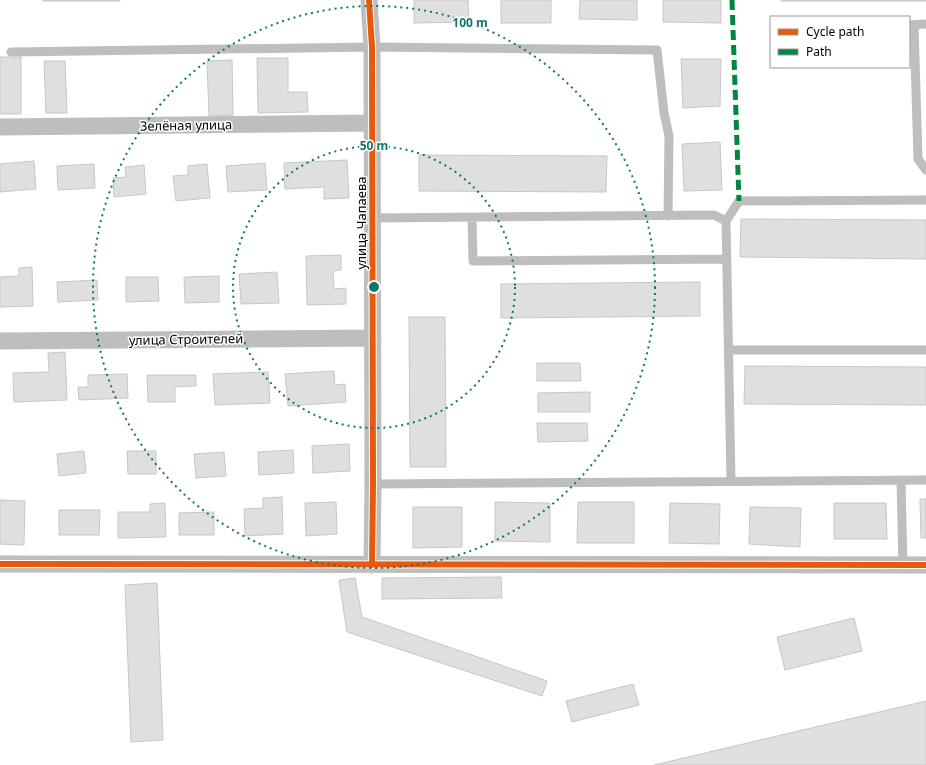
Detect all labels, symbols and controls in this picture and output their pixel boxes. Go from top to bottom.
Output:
text: 100 m [452,14,488,31]
legend [770,16,910,68]
text: Cycle path [806,23,864,40]
text: Path [806,43,832,60]
street label: Зелёная улица [140,115,232,135]
text: 50 m [360,137,388,154]
street label: улица Чапаева [352,176,370,270]
centre of rings [367,280,381,294]
street label: улица Строителей [129,329,243,349]

